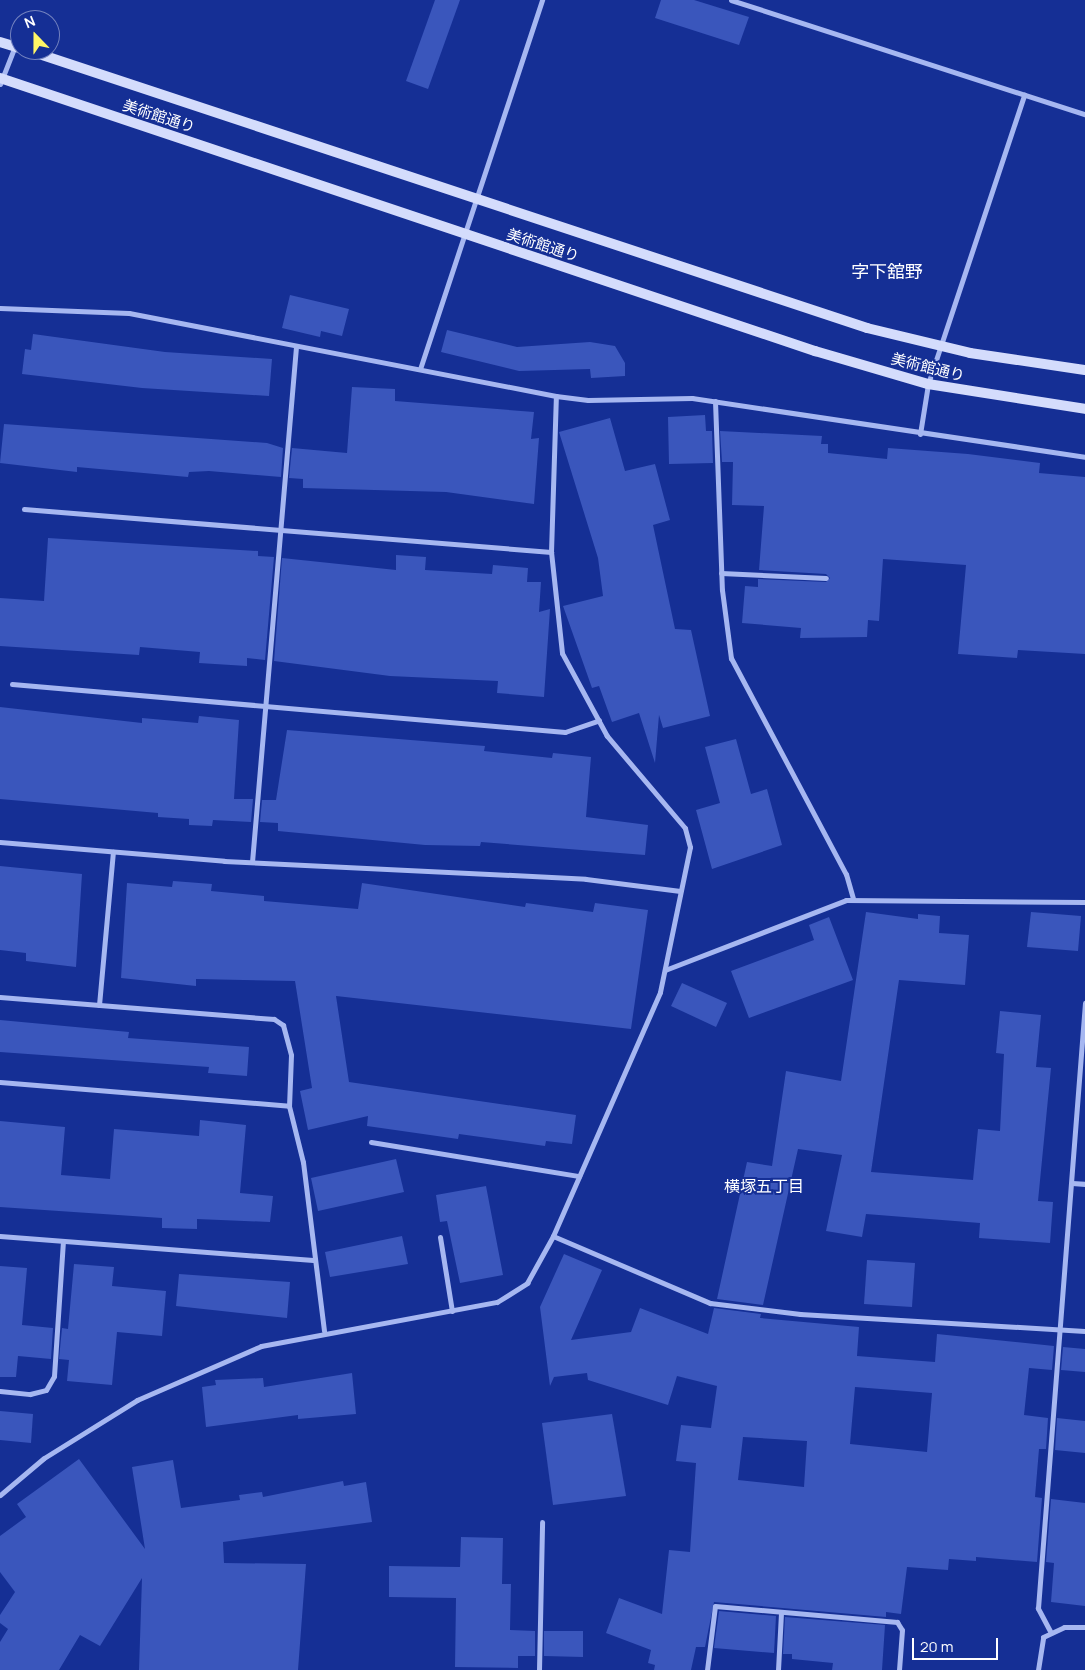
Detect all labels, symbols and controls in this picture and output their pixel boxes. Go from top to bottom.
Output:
north arrow [10,10,60,60]
text: N [21,11,38,32]
street label: 美術館通り [121,96,197,136]
street label: 美術館通り [505,225,581,265]
district label: 字下舘野 [851,260,923,282]
street label: 美術館通り [889,349,967,385]
district label: 横塚五丁目 [724,1176,804,1196]
scale bar [915,1628,1001,1660]
text: 20 m [920,1636,953,1657]

